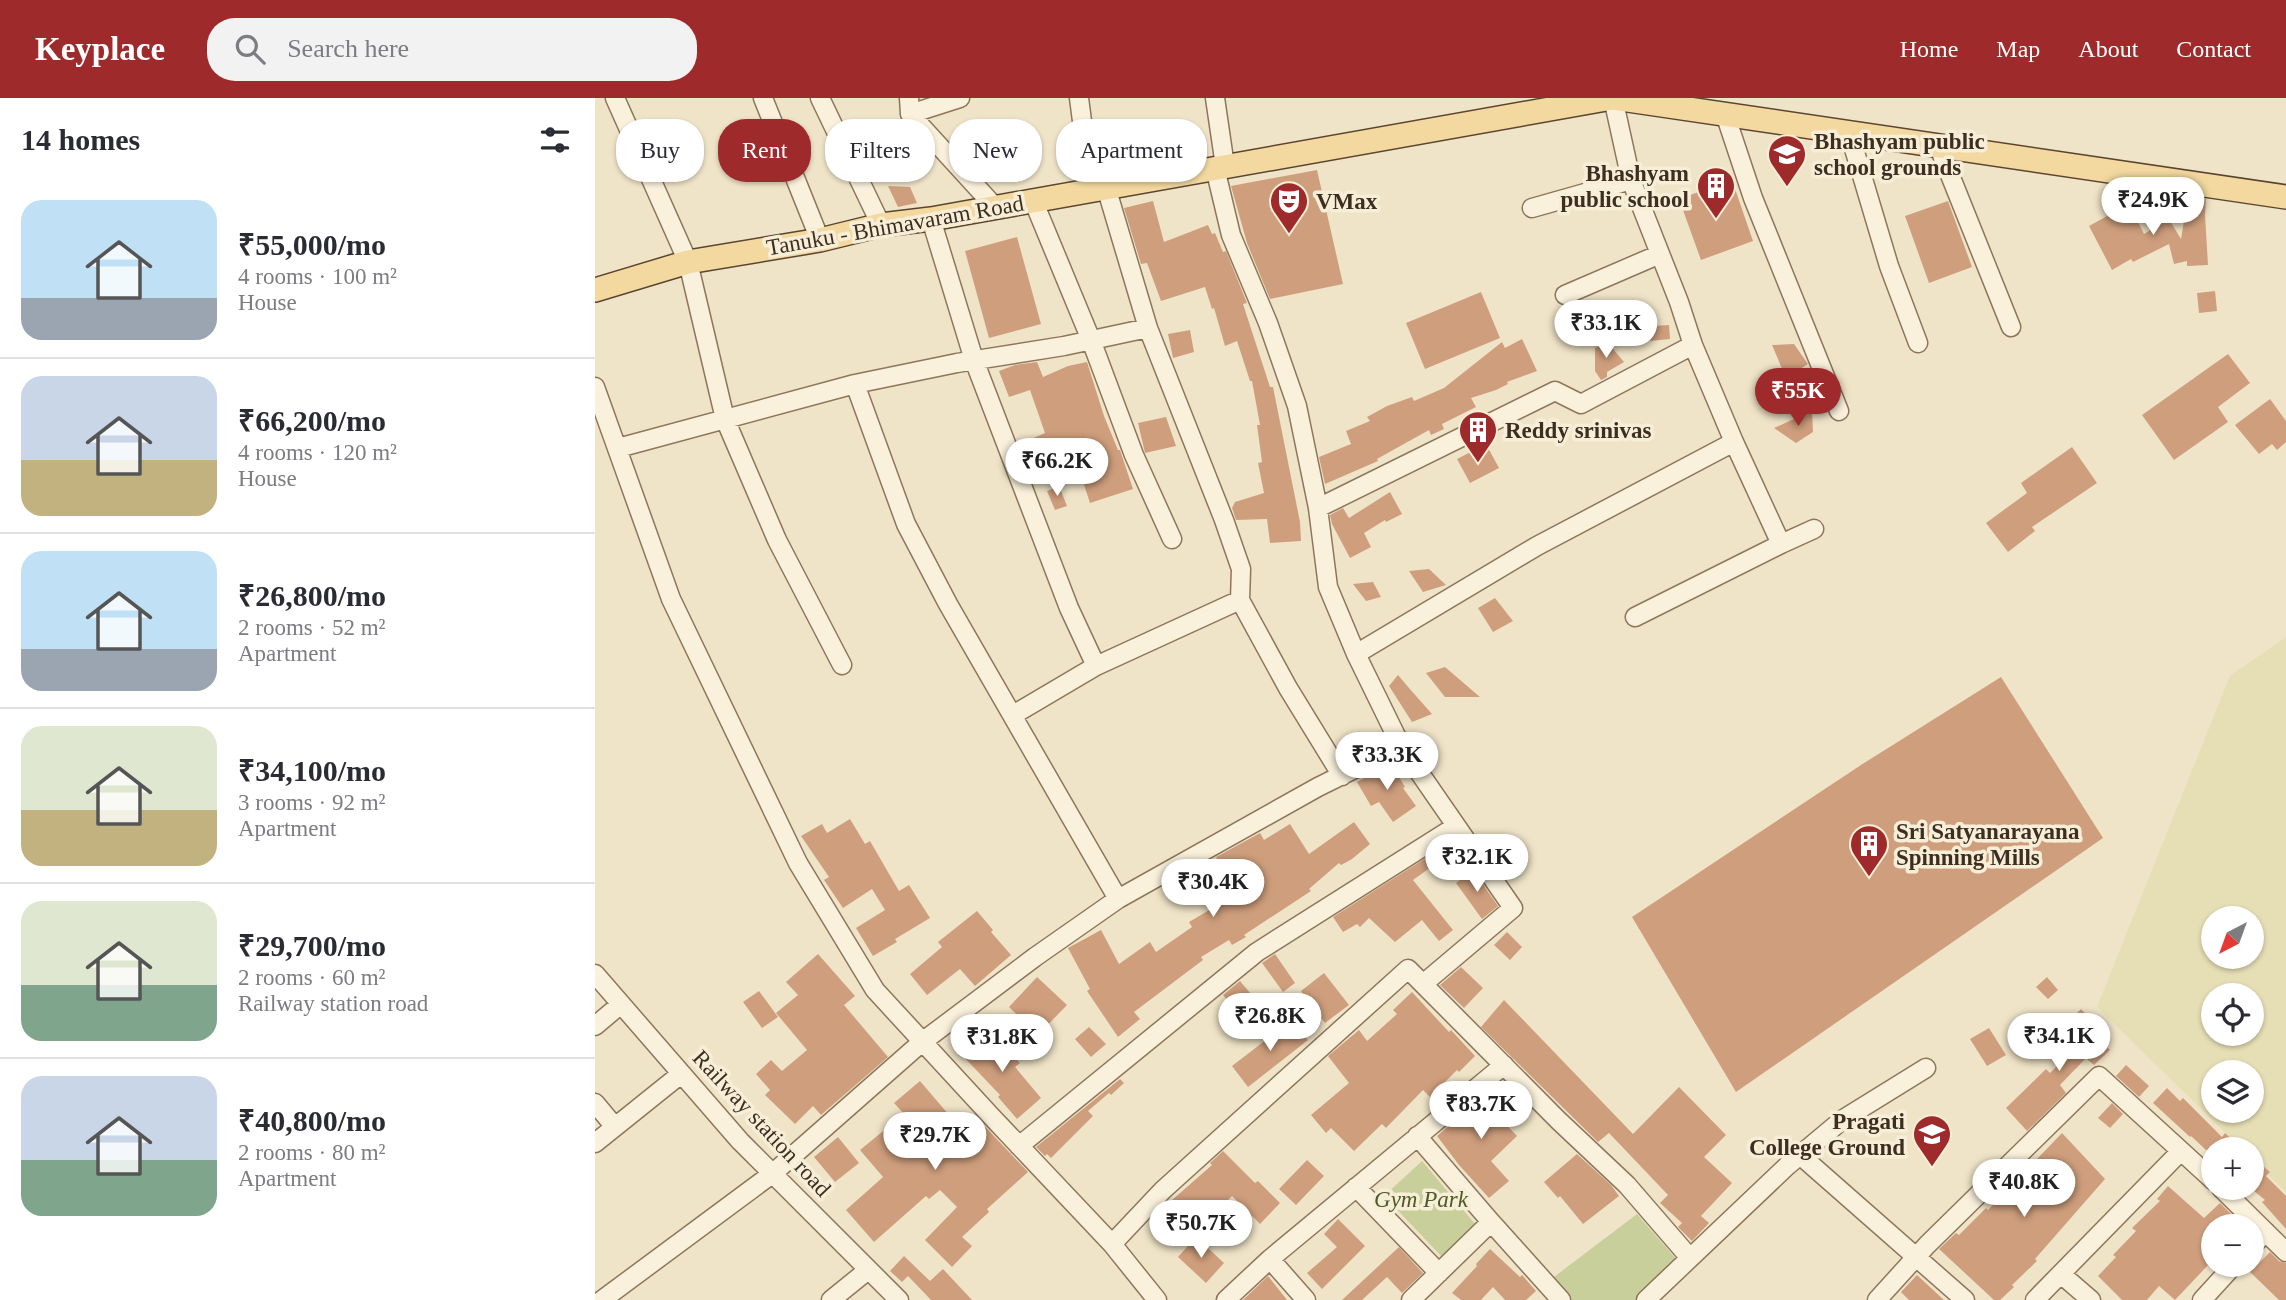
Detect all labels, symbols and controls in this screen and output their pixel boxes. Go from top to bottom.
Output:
search box [207,18,697,81]
icon: search [231,30,269,68]
text: Keyplace [35,31,165,67]
text: Search here [287,34,409,63]
text: Home [1900,36,1958,62]
text: Map [1996,36,2040,62]
text: About [2078,36,2138,62]
text: Contact [2176,36,2251,62]
chip: Buy [616,119,704,182]
chip: Rent [718,119,811,182]
chip: Filters [825,119,935,182]
chip: New [949,119,1042,182]
chip: Apartment [1056,119,1207,182]
icon: filters [536,121,574,159]
text: 14 homes [21,123,140,156]
place label: Bhashyam public school grounds [1814,129,1985,180]
school or university icon: Bhashyam public school grounds [1766,133,1808,188]
place label: Bhashyam public school [1561,161,1689,212]
building icon: Bhashyam public school [1695,165,1737,220]
pin: ₹24.9K [2096,178,2210,237]
theatre icon: VMax [1268,180,1310,235]
text: ₹24.9K [2117,187,2189,212]
place label: VMax [1316,189,1378,214]
street label: Tanuku - Bhimavaram Road [764,190,1026,260]
icon: home [77,228,161,312]
text: ₹55,000/mo [238,228,386,261]
text: 4 rooms · 100 m² [238,264,397,289]
text: House [238,290,297,315]
pin: ₹33.1K [1549,300,1663,360]
text: ₹33.1K [1570,310,1642,335]
pin: ₹55K [1757,368,1839,428]
text: ₹55K [1771,378,1825,403]
icon: home [77,404,161,488]
text: ₹66,200/mo [238,404,386,437]
building icon: Reddy srinivas [1457,409,1499,464]
place label: Reddy srinivas [1505,418,1651,443]
pin: ₹66.2K [1000,438,1114,498]
text: 4 rooms · 120 m² [238,440,397,465]
text: ₹66.2K [1021,448,1093,473]
text: House [238,466,297,491]
icon: home [77,579,161,663]
text: ₹26,800/mo [238,579,386,612]
text: 2 rooms · 52 m² [238,615,385,640]
text: Apartment [238,641,336,666]
pin: ₹33.3K [1330,732,1444,792]
text: ₹33.3K [1351,742,1423,767]
icon: home [77,754,161,838]
text: ₹34,100/mo [238,754,386,787]
text: 3 rooms · 92 m² [238,790,385,815]
text: Apartment [238,816,336,841]
place label: Sri Satyanarayana Spinning Mills [1896,819,2080,870]
building icon: Sri Satyanarayana Spinning Mills [1848,823,1890,878]
pin: ₹32.1K [1420,834,1534,894]
text: ₹32.1K [1441,844,1513,869]
pin: ₹30.4K [1156,860,1270,919]
text: ₹30.4K [1177,869,1249,894]
north arrow [2201,906,2265,970]
map controls [2201,906,2264,1277]
icon: home [77,929,161,1013]
text: ₹29,700/mo [238,929,386,962]
text: 2 rooms · 60 m² [238,965,385,990]
button: locate [2201,983,2264,1046]
text: Railway station road [238,991,428,1016]
pin: ₹26.8K [1213,993,1327,1053]
text: ₹26.8K [1234,1003,1306,1028]
pin: ₹31.8K [945,1014,1059,1074]
pin: ₹34.1K [2002,1014,2116,1073]
text: ₹34.1K [2023,1023,2095,1048]
text: ₹31.8K [966,1024,1038,1049]
street label: Railway station road [688,1045,836,1202]
button: layers [2201,1060,2264,1123]
pin: ₹83.7K [1424,1082,1538,1141]
text: ₹83.7K [1445,1091,1517,1116]
icon: home [77,1104,161,1188]
text: ₹40,800/mo [238,1104,386,1137]
place label: Pragati College Ground [1749,1109,1906,1160]
pin: ₹29.7K [878,1112,992,1172]
school or university icon: Pragati College Ground [1911,1113,1953,1168]
text: ₹29.7K [899,1122,971,1147]
button: + [2201,1137,2264,1200]
text: 2 rooms · 80 m² [238,1140,385,1165]
pin: ₹40.8K [1967,1160,2081,1219]
text: Apartment [238,1166,336,1191]
text: ₹40.8K [1988,1169,2060,1194]
park label: Gym Park [1374,1187,1469,1212]
pin: ₹50.7K [1144,1200,1258,1260]
text: ₹50.7K [1165,1210,1237,1235]
button: − [2201,1214,2264,1277]

